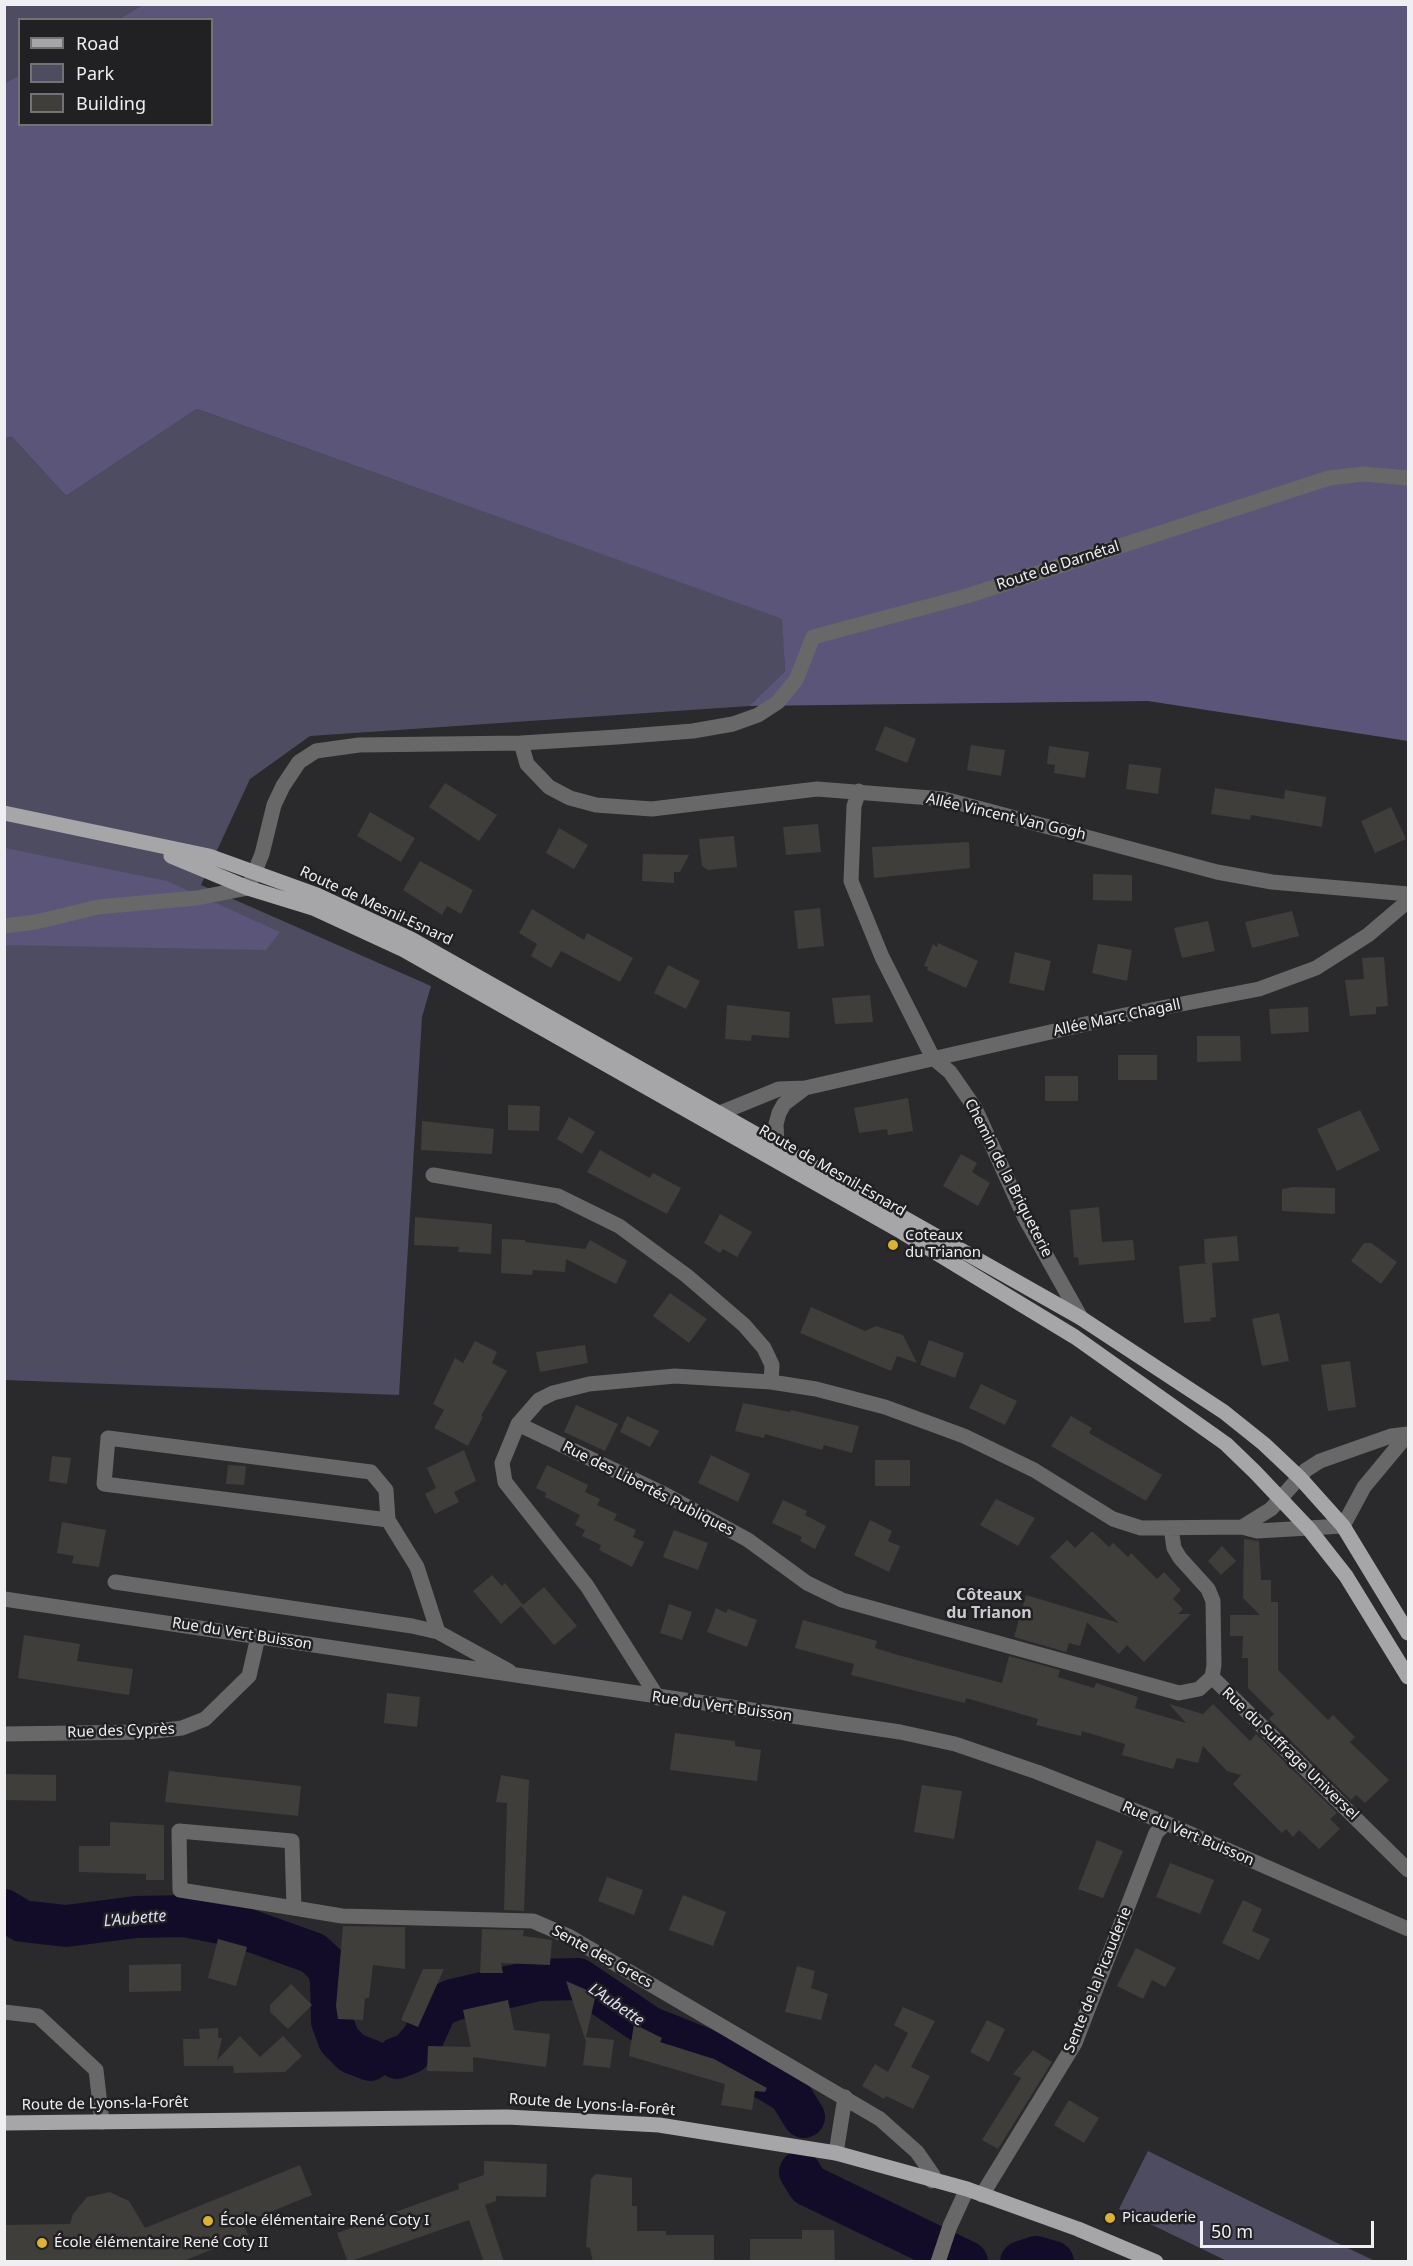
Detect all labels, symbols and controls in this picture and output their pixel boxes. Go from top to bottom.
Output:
legend [18,18,213,126]
text: Road [76,31,119,55]
text: Park [76,61,114,85]
text: Building [76,91,146,115]
street label: Route de Darnétal [994,538,1122,594]
street label: Allée Vincent Van Gogh [924,790,1088,844]
street label: Route de Mesnil-Esnard [297,863,455,949]
street label: Allée Marc Chagall [1052,996,1182,1040]
street label: Chemin de la Briqueterie [960,1096,1056,1260]
street label: Route de Mesnil-Esnard [755,1122,909,1220]
place label: Coteaux du Trianon [905,1227,981,1262]
marker: Coteaux du Trianon [886,1238,900,1252]
street label: Rue des Libertés Publiques [559,1438,737,1540]
district label: Côteaux du Trianon [946,1585,1032,1623]
street label: Rue du Vert Buisson [171,1614,313,1654]
street label: Rue du Suffrage Universel [1218,1684,1362,1824]
street label: Rue du Vert Buisson [651,1688,793,1726]
street label: Rue des Cyprès [67,1720,175,1742]
street label: Rue du Vert Buisson [1119,1798,1257,1870]
street label: Sente de la Picauderie [1061,1905,1135,2055]
water label: L'Aubette [103,1907,167,1931]
street label: Sente des Grecs [549,1922,655,1992]
water label: L'Aubette [585,1979,647,2031]
street label: Route de Lyons-la-Forêt [508,2090,676,2120]
street label: Route de Lyons-la-Forêt [22,2094,188,2114]
place label: Picauderie [1122,2209,1196,2227]
scale bar [1203,2209,1377,2247]
marker: Picauderie [1103,2211,1117,2225]
place label: École élémentaire René Coty I [220,2212,429,2230]
marker: École élémentaire René Coty I [201,2214,215,2228]
text: 50 m [1211,2219,1253,2243]
place label: École élémentaire René Coty II [54,2234,268,2252]
marker: École élémentaire René Coty II [35,2236,49,2250]

